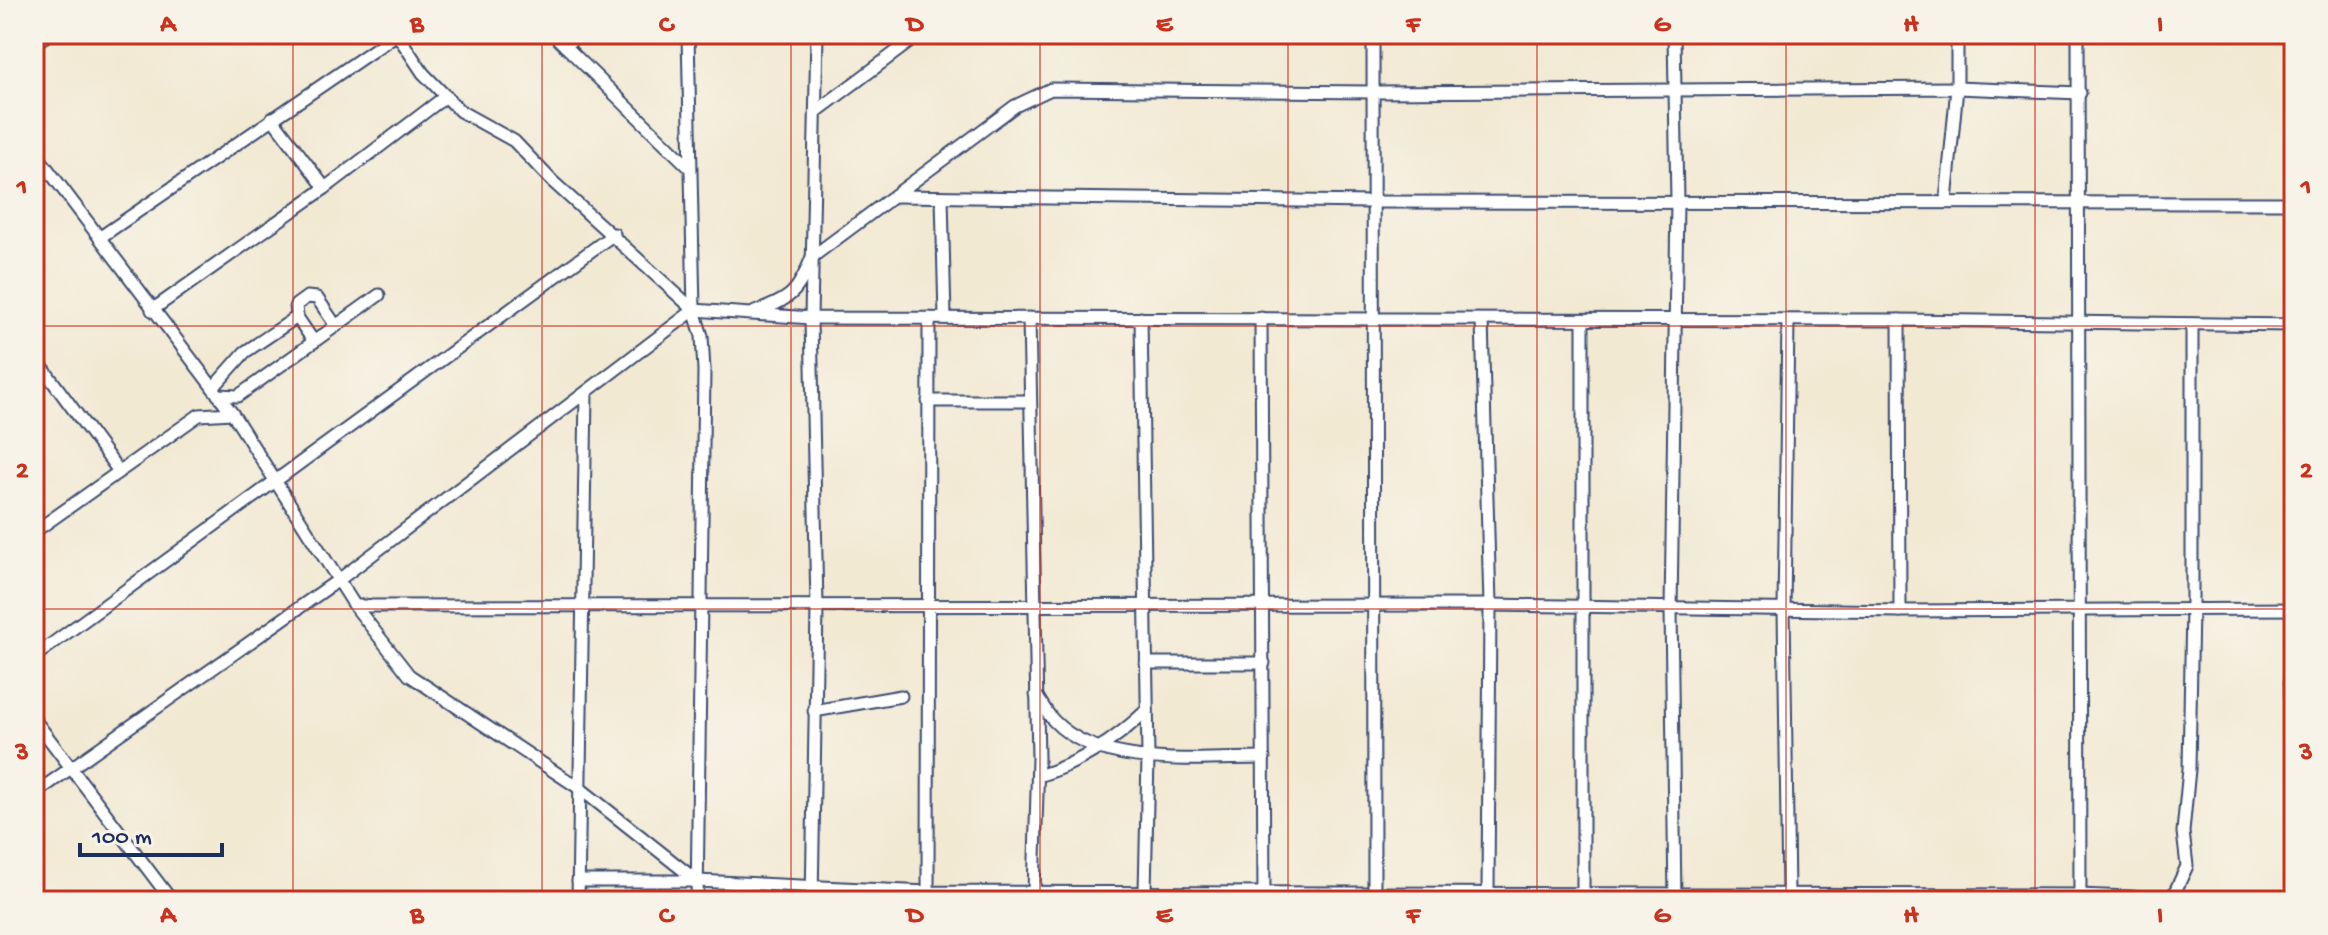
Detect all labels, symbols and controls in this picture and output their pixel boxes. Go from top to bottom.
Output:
text: A [159,11,177,42]
text: B [409,11,425,42]
text: C [659,11,676,42]
text: D [905,11,925,42]
text: E [1156,11,1174,42]
text: F [1405,11,1421,42]
text: G [1654,11,1672,42]
text: H [1904,11,1920,42]
text: I [2157,11,2163,42]
text: 1 [16,174,27,205]
text: 1 [2300,174,2311,205]
text: 2 [16,457,29,488]
text: 2 [2300,457,2313,488]
text: 3 [14,739,29,770]
text: 3 [2298,739,2313,770]
scale bar [80,807,222,857]
text: 100 m [91,824,152,853]
text: A [159,902,177,933]
text: B [409,902,425,933]
text: C [659,902,676,933]
text: D [905,902,925,933]
text: E [1156,902,1174,933]
text: F [1405,902,1421,933]
text: G [1654,902,1672,933]
text: H [1904,902,1920,933]
text: I [2157,902,2163,933]

